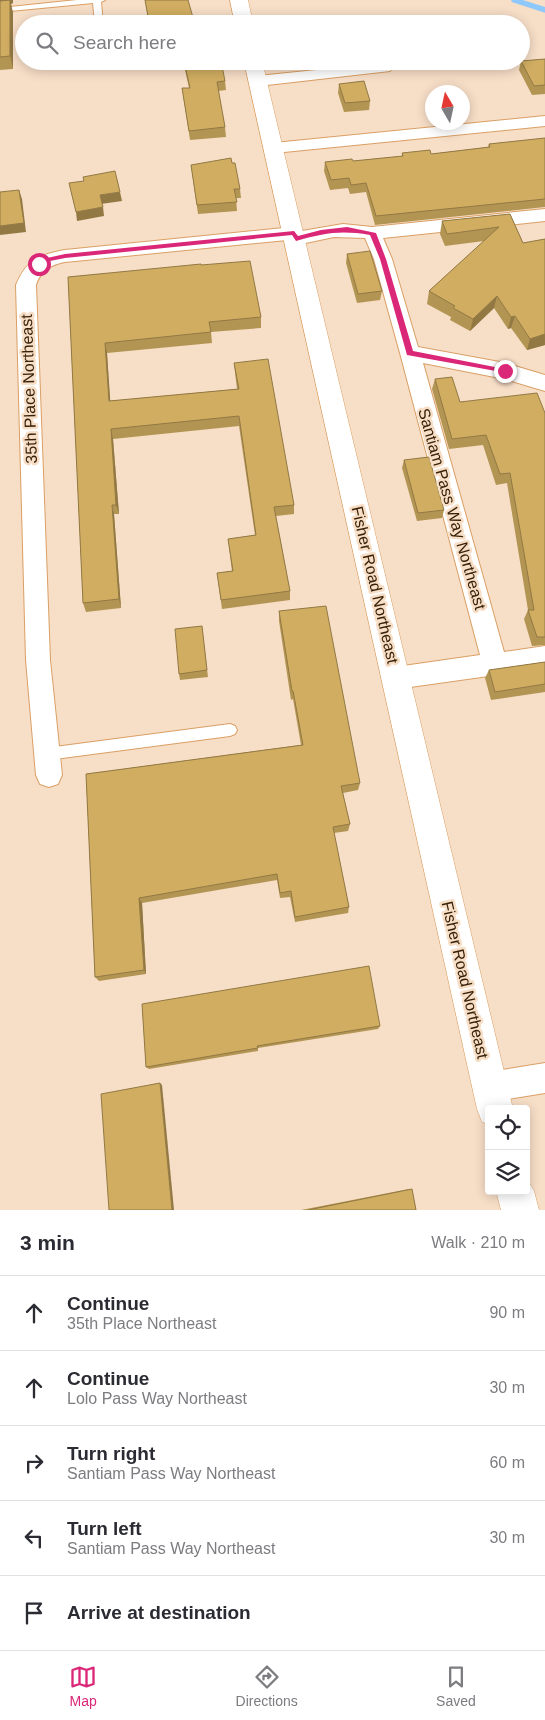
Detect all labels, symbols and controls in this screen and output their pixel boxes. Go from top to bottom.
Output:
search box [15,15,530,70]
icon: search [33,29,61,57]
text: Search here [73,32,177,53]
north arrow [425,85,470,130]
route start [28,253,51,276]
street label: 35th Place Northeast [18,313,40,464]
route end [494,360,517,383]
street label: Santiam Pass Way Northeast [415,407,489,612]
street label: Fisher Road Northeast [349,505,402,666]
street label: Fisher Road Northeast [439,900,492,1061]
map controls [485,1105,530,1195]
button: locate [485,1105,530,1150]
button: layers [485,1150,530,1195]
text: 3 min [20,1231,75,1254]
text: Walk · 210 m [431,1234,525,1251]
text: Continue [67,1293,149,1314]
icon: ahead [20,1299,48,1327]
text: 90 m [489,1304,525,1321]
text: 35th Place Northeast [67,1315,216,1332]
text: Continue [67,1368,149,1389]
icon: ahead [20,1374,48,1402]
text: 30 m [489,1379,525,1396]
text: Lolo Pass Way Northeast [67,1390,247,1407]
text: Turn right [67,1443,155,1464]
icon: right [20,1449,48,1477]
text: 60 m [489,1454,525,1471]
text: Santiam Pass Way Northeast [67,1465,275,1482]
text: Turn left [67,1518,142,1539]
icon: left [20,1524,48,1552]
text: 30 m [489,1529,525,1546]
text: Santiam Pass Way Northeast [67,1540,275,1557]
icon: arrive [20,1599,48,1627]
text: Arrive at destination [67,1602,251,1623]
tab: Map [69,1663,97,1709]
tab: Directions [236,1663,298,1709]
tab: Saved [436,1663,476,1709]

